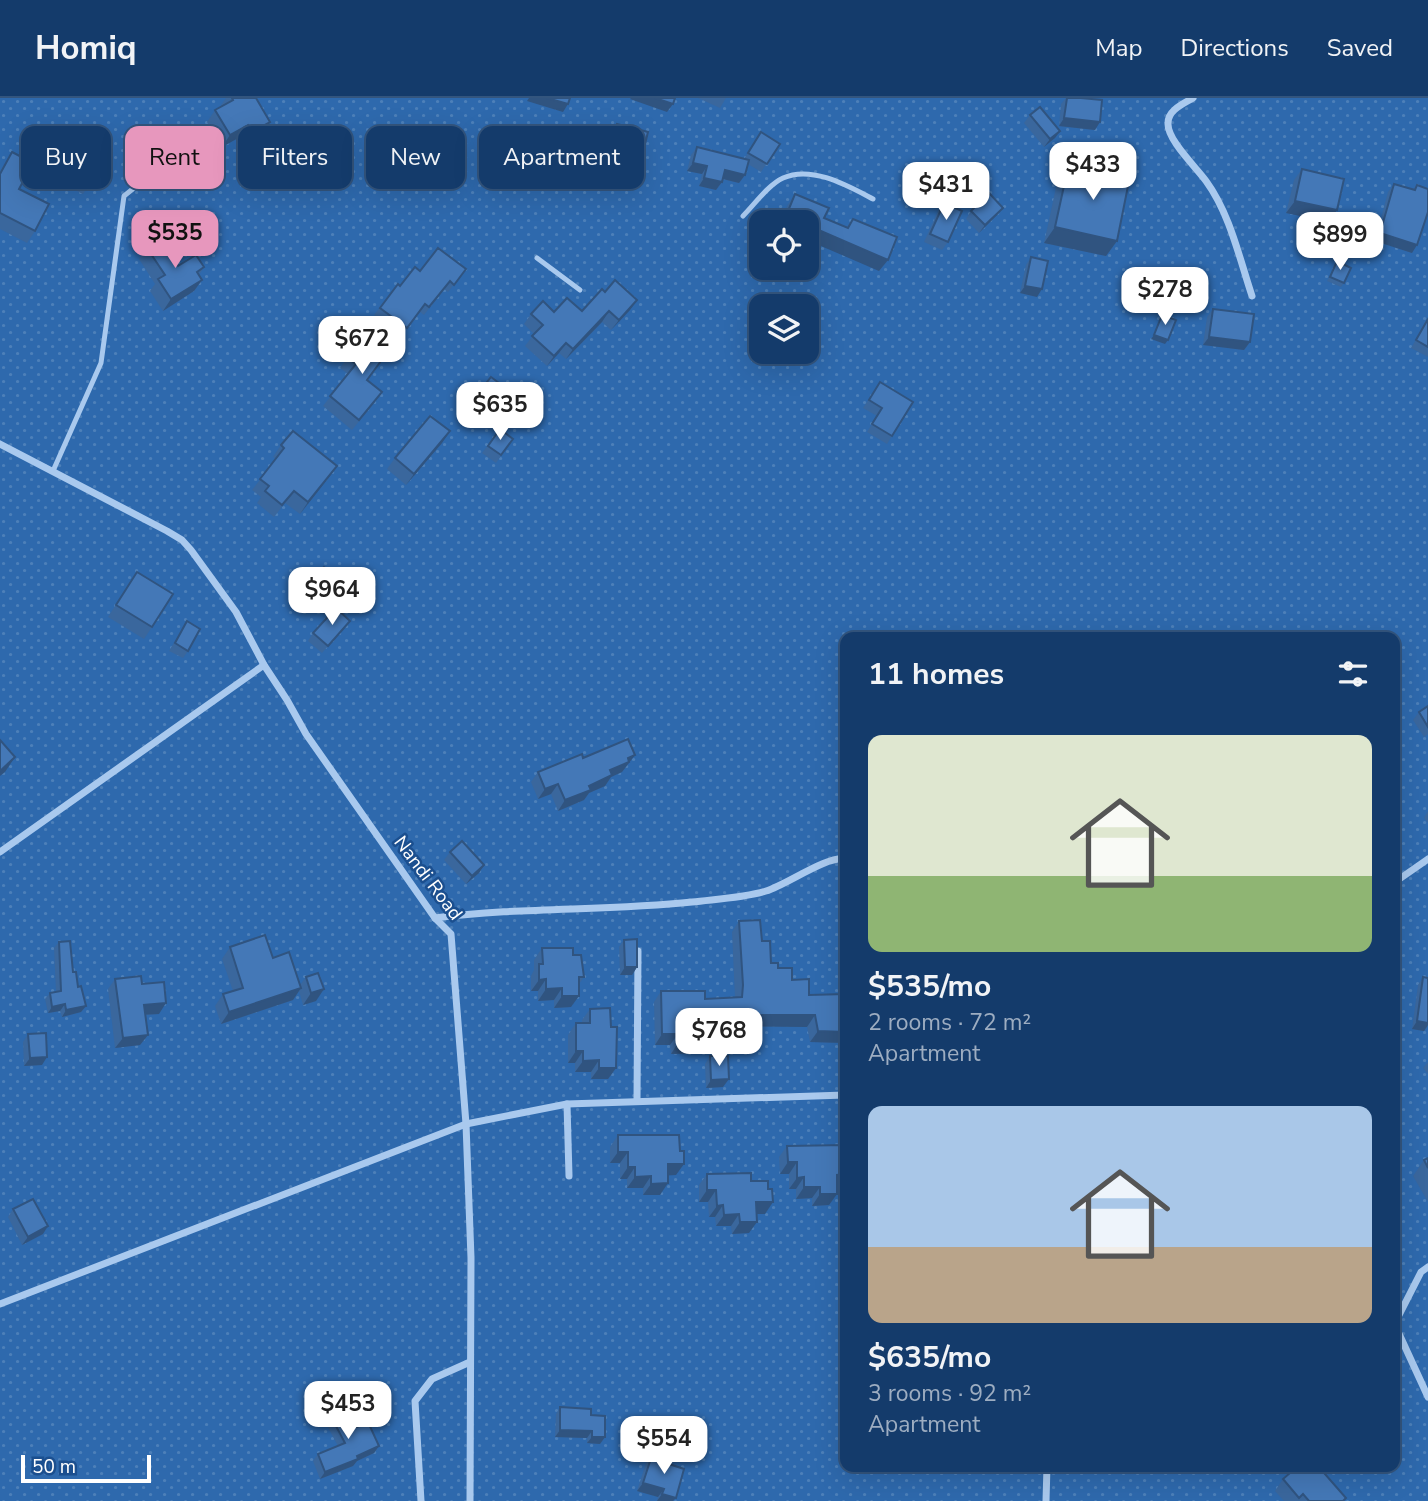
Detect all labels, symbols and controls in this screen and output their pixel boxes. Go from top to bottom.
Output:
text: Homiq [35,26,137,71]
text: Map [1095,32,1142,64]
text: Directions [1180,32,1289,64]
text: Saved [1327,32,1393,64]
chip: Buy [21,126,111,189]
chip: Rent [125,126,224,189]
chip: Filters [238,126,352,189]
chip: New [366,126,465,189]
chip: Apartment [479,126,644,189]
pin: $433 [1052,142,1134,202]
text: $433 [1065,149,1121,180]
pin: $431 [905,162,987,222]
text: $431 [918,169,974,200]
map controls [749,210,819,364]
button: locate [749,210,819,280]
pin: $535 [134,211,216,270]
pin: $899 [1299,212,1381,272]
text: $535 [147,217,203,248]
text: $899 [1312,219,1368,250]
pin: $278 [1124,268,1206,327]
text: $278 [1137,274,1193,305]
button: layers [749,294,819,364]
pin: $672 [321,316,403,376]
text: $672 [334,323,390,354]
pin: $635 [459,382,541,442]
text: $635 [472,389,528,420]
pin: $964 [291,568,373,627]
text: $964 [304,574,360,605]
text: 11 homes [868,654,1004,695]
icon: filters [1334,655,1372,693]
icon: home [1057,780,1183,906]
street label: Nandi Road [388,830,468,926]
text: $535/mo [868,966,991,1007]
text: 2 rooms · 72 m² [868,1007,1031,1038]
pin: $768 [678,1009,760,1068]
text: $768 [691,1015,747,1046]
text: Apartment [868,1038,980,1069]
icon: home [1057,1151,1183,1277]
text: $635/mo [868,1337,991,1378]
text: 3 rooms · 92 m² [868,1378,1031,1409]
pin: $453 [307,1382,389,1441]
text: $453 [320,1388,376,1419]
text: Apartment [868,1409,980,1440]
pin: $554 [623,1416,705,1476]
text: $554 [636,1423,692,1454]
scale bar [21,1452,150,1484]
text: 50 m [32,1454,76,1480]

